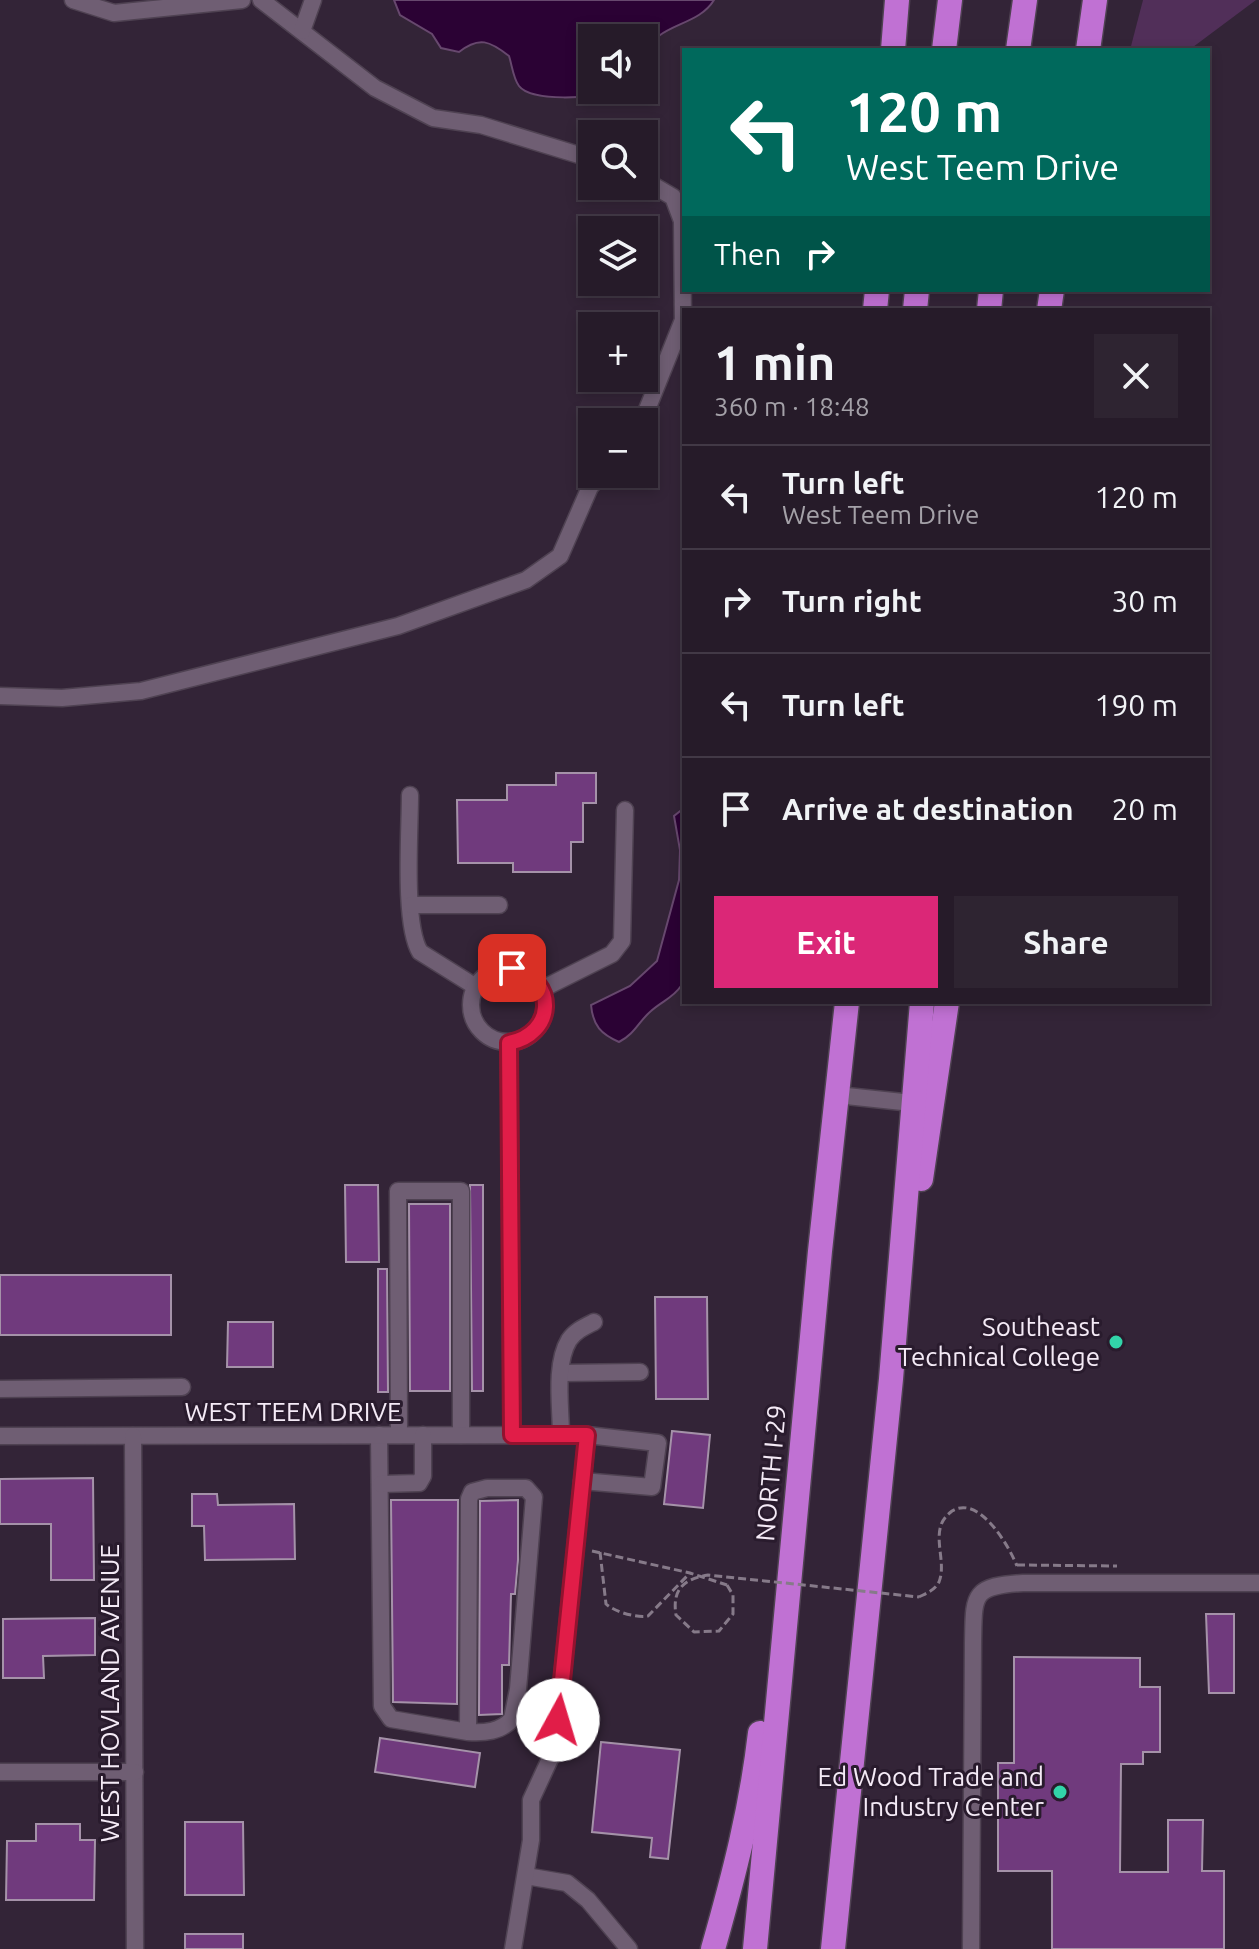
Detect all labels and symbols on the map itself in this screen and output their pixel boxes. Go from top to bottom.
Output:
pin [478,934,546,1002]
place label: Southeast Technical College [898,1312,1100,1371]
marker: Southeast Technical College [1107,1333,1125,1351]
street label: WEST TEEM DRIVE [184,1397,402,1426]
street label: NORTH I-29 [750,1403,791,1542]
street label: WEST HOVLAND AVENUE [95,1544,124,1842]
position arrow [516,1678,600,1762]
place label: Ed Wood Trade and Industry Center [818,1762,1044,1821]
marker: Ed Wood Trade and Industry Center [1051,1783,1069,1801]

